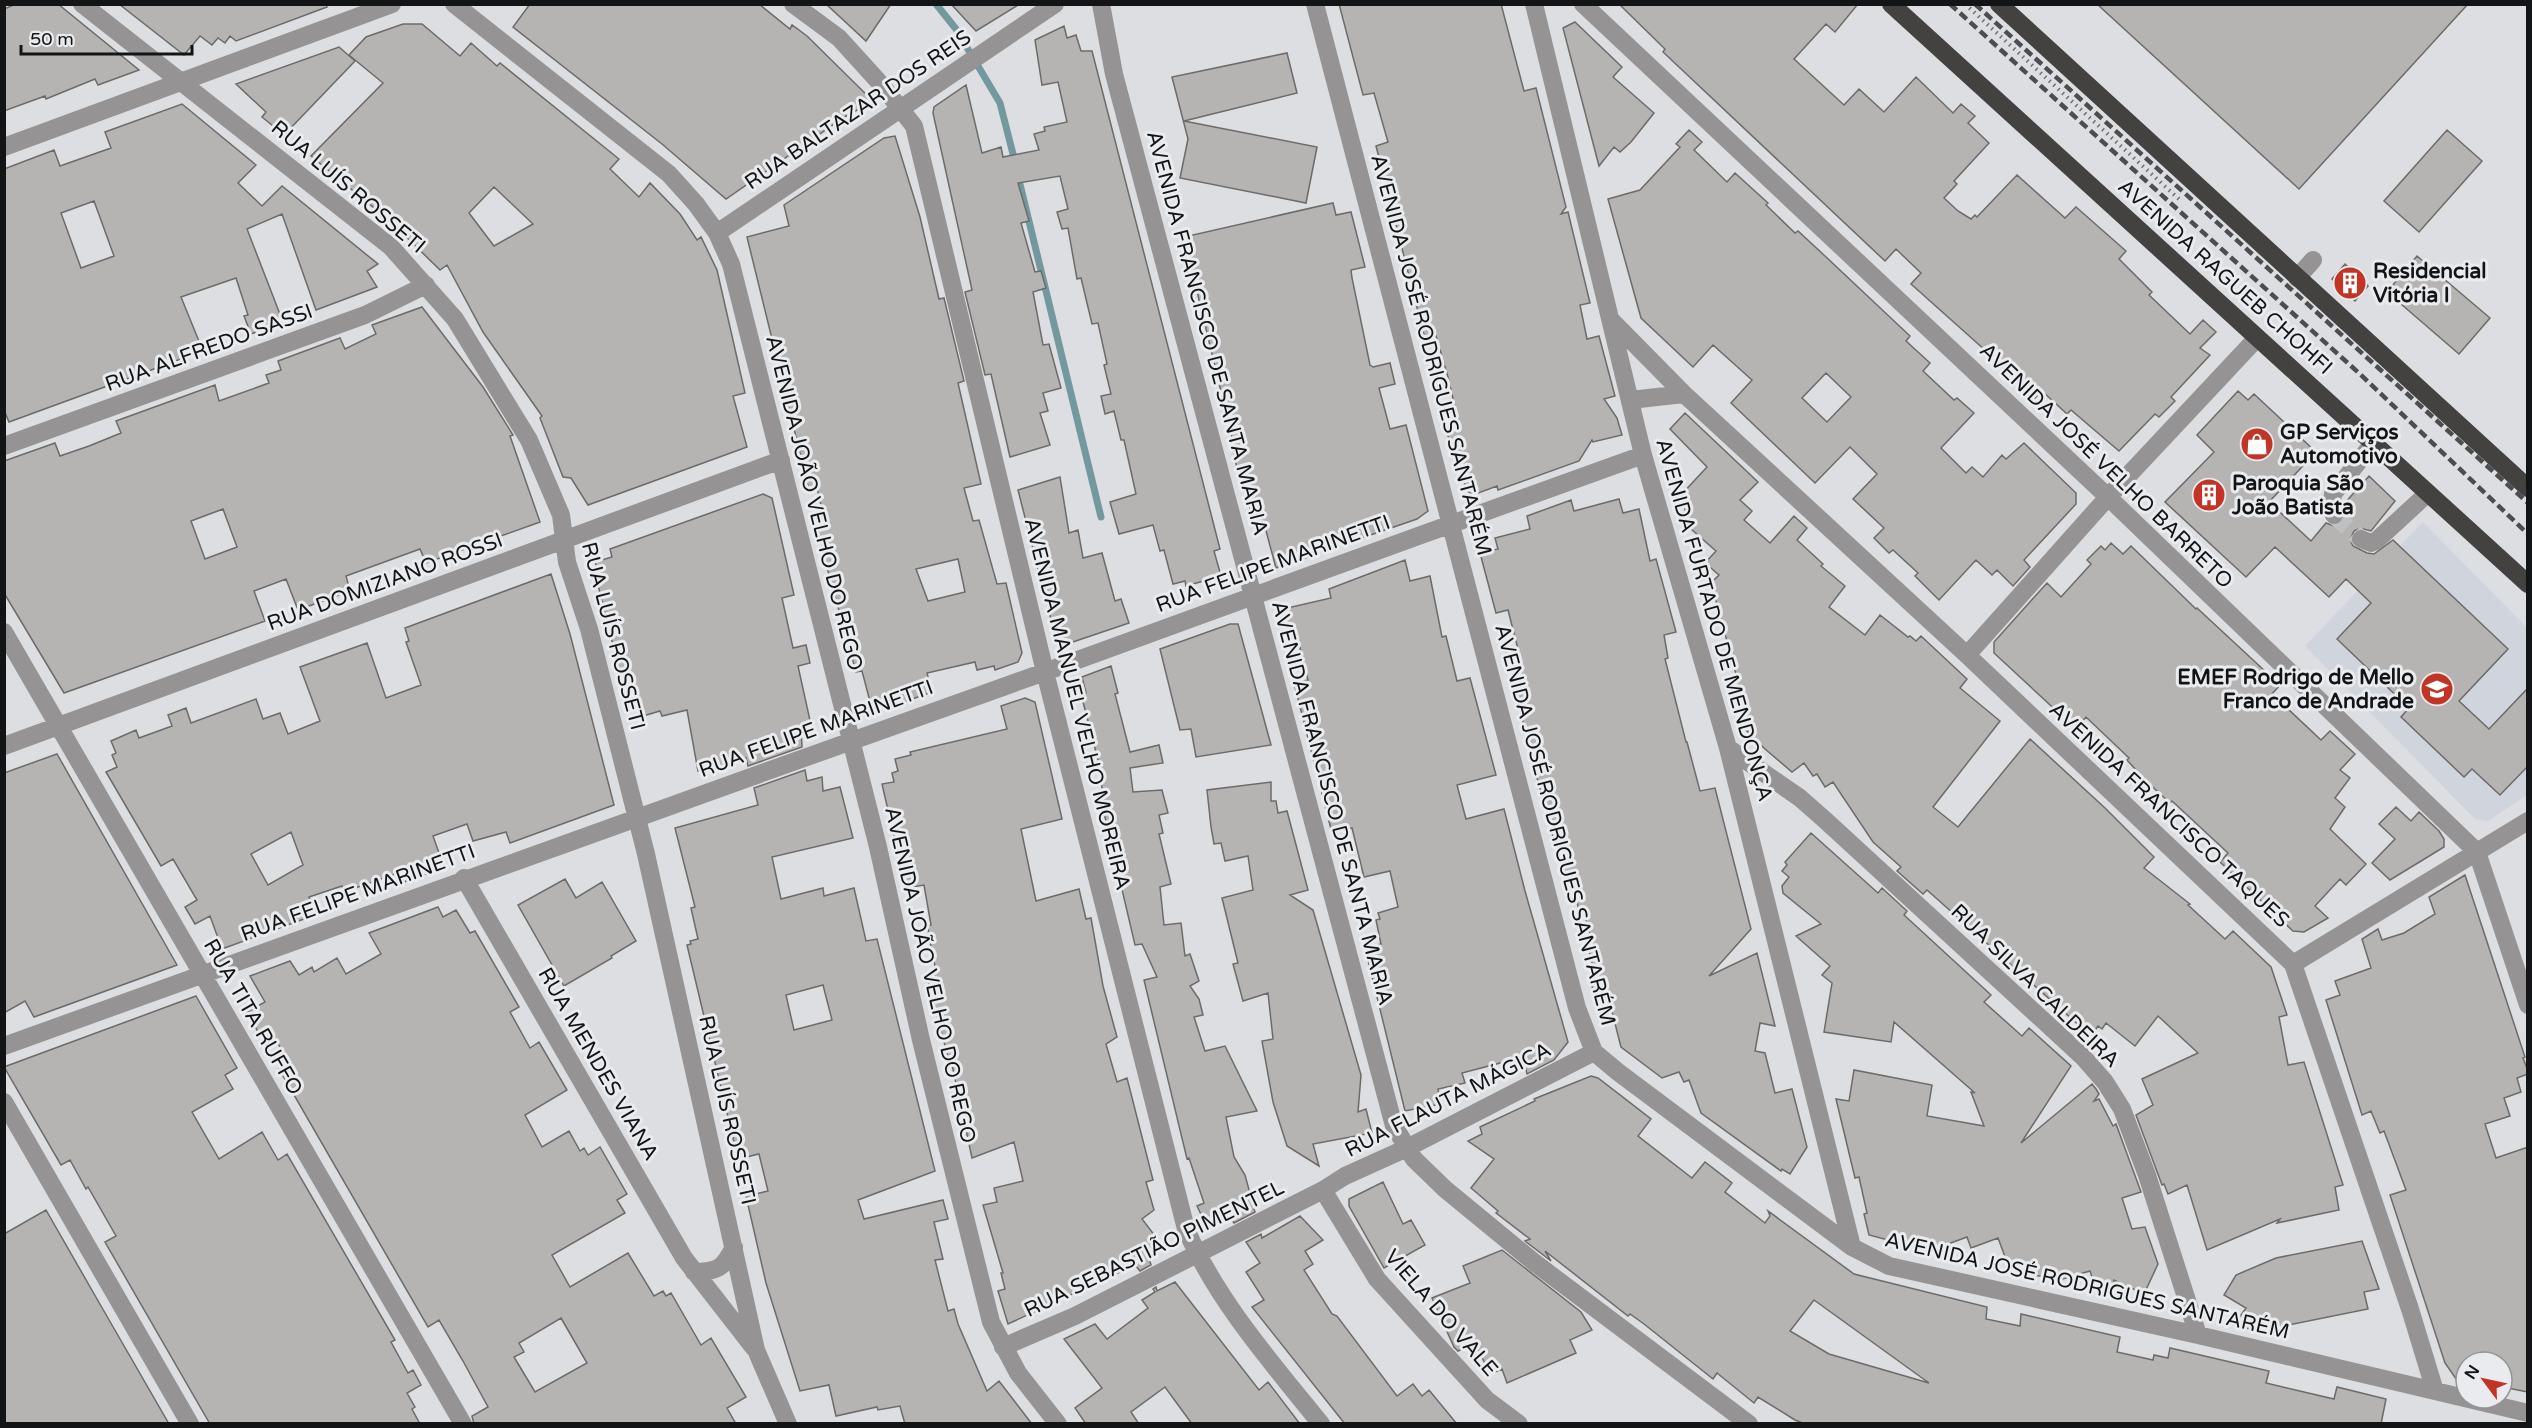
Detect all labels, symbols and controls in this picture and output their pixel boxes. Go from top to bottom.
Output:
scale bar [21,18,192,56]
street label: RUA BALTAZAR DOS REIS [740,25,976,195]
text: 50 m [30,28,74,50]
street label: RUA LUÍS ROSSETI [266,115,430,259]
street label: AVENIDA FRANCISCO DE SANTA MARIA [1141,128,1273,538]
street label: AVENIDA JOSÉ RODRIGUES SANTARÉM [1365,152,1497,558]
street label: AVENIDA RAGUEB CHOHFI [2113,174,2337,380]
place label: Residencial Vitória I [2373,259,2487,308]
building icon: Residencial Vitória I [2332,265,2368,301]
street label: RUA ALFREDO SASSI [102,299,316,397]
street label: AVENIDA JOÃO VELHO DO REGO [760,333,868,673]
street label: AVENIDA JOSÉ VELHO BARRETO [1974,338,2238,594]
place label: GP Serviços Automotivo [2280,420,2399,469]
shop icon: GP Serviços Automotivo [2239,426,2275,462]
street label: AVENIDA FURTADO DE MENDONÇA [1650,436,1778,804]
place label: Paroquia São João Batista [2231,471,2364,520]
building icon: Paroquia São João Batista [2191,477,2227,513]
street label: RUA FELIPE MARINETTI [1152,510,1394,618]
street label: AVENIDA MANUEL VELHO MOREIRA [1019,515,1135,893]
street label: RUA DOMIZIANO ROSSI [264,528,506,636]
street label: RUA LUÍS ROSSETI [576,539,650,733]
street label: AVENIDA FRANCISCO DE SANTA MARIA [1266,598,1398,1008]
street label: AVENIDA JOSÉ RODRIGUES SANTARÉM [1489,622,1621,1028]
place label: EMEF Rodrigo de Mello Franco de Andrade [2177,665,2414,714]
school or university icon: EMEF Rodrigo de Mello Franco de Andrade [2419,671,2455,707]
street label: RUA FELIPE MARINETTI [695,675,937,783]
street label: AVENIDA FRANCISCO TAQUES [2044,697,2294,933]
street label: AVENIDA JOÃO VELHO DO REGO [879,804,981,1146]
street label: RUA FELIPE MARINETTI [237,839,479,947]
street label: RUA SILVA CALDEIRA [1946,899,2124,1073]
street label: RUA TITA RUFFO [198,935,308,1099]
street label: RUA MENDES VIANA [533,963,663,1165]
street label: RUA LUÍS ROSSETI [693,1013,761,1207]
street label: RUA FLAUTA MÁGICA [1341,1037,1555,1163]
street label: RUA SEBASTIÃO PIMENTEL [1020,1175,1288,1323]
street label: AVENIDA JOSÉ RODRIGUES SANTARÉM [1882,1227,2292,1345]
street label: VIELA DO VALE [1379,1244,1503,1382]
north arrow [2454,1350,2514,1410]
text: N [2460,1362,2484,1383]

